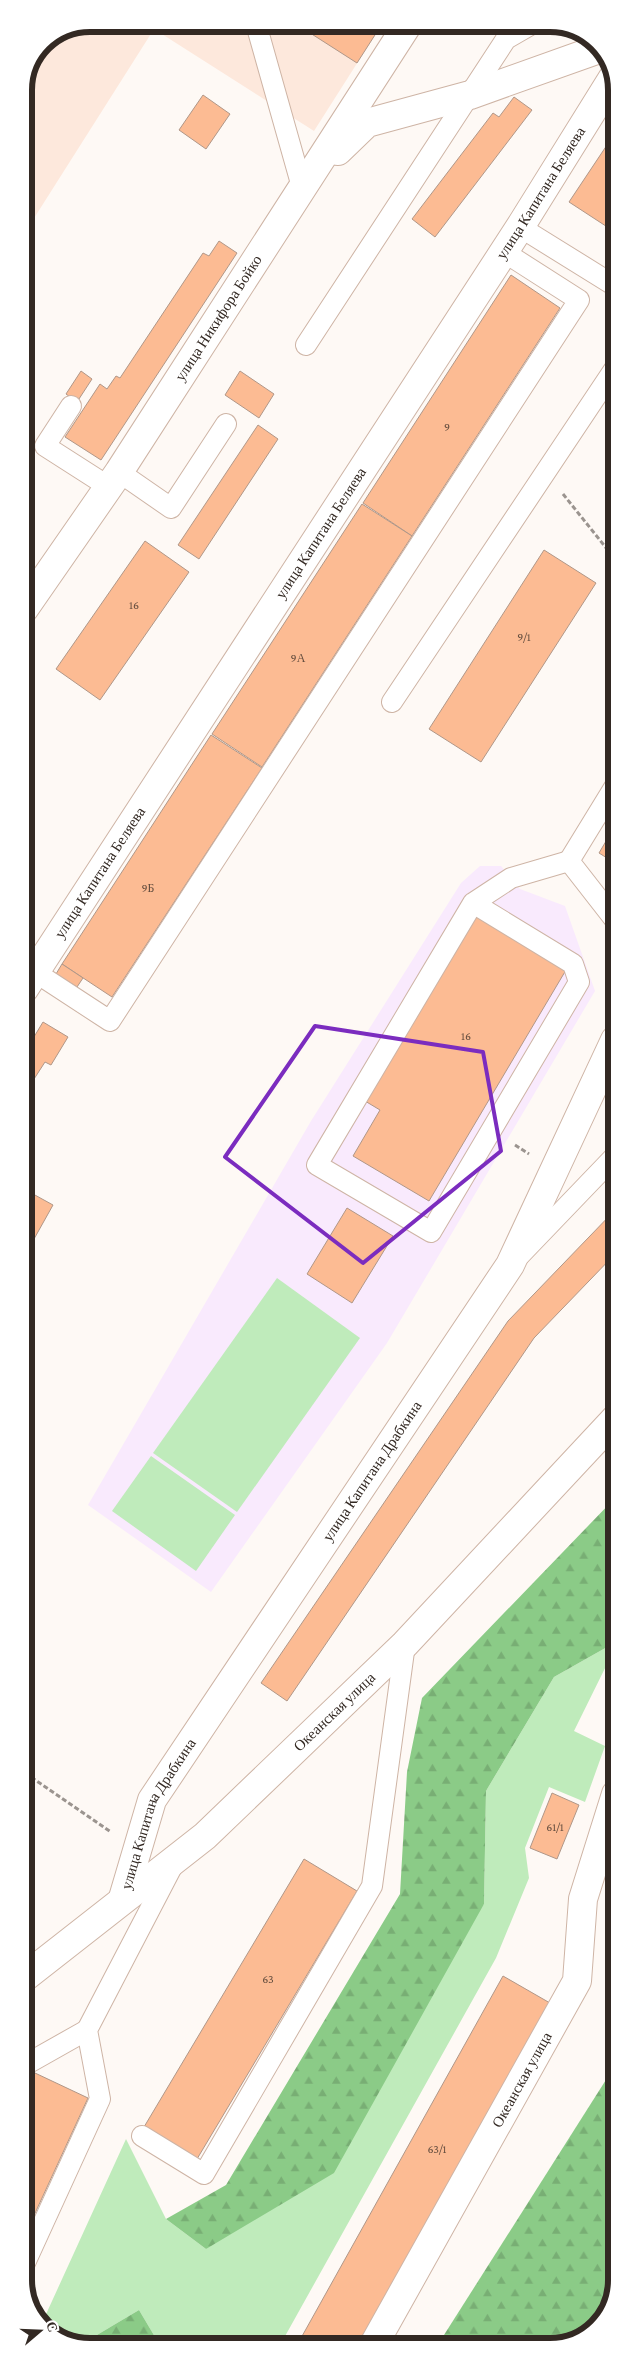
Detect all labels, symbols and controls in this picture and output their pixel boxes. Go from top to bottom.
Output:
street label: улица Капитана Беляева [493,124,588,262]
street label: улица Никифора Бойко [172,252,265,384]
house number: 9 [444,420,450,434]
street label: улица Капитана Беляева [272,464,369,602]
house number: 16 [129,598,139,612]
house number: 9/1 [517,630,531,644]
house number: 9А [291,651,306,665]
street label: улица Капитана Беляева [51,804,148,941]
house number: 9Б [142,881,155,895]
house number: 16 [461,1029,471,1043]
street label: улица Капитана Драбкина [320,1398,425,1544]
street label: Океанская улица [290,1669,379,1754]
street label: улица Капитана Драбкина [118,1735,199,1891]
house number: 61/1 [546,1820,564,1834]
house number: 63 [262,1972,274,1986]
street label: Океанская улица [489,2029,555,2130]
house number: 63/1 [428,2142,446,2156]
north arrow [15,2306,65,2356]
text: С [43,2319,62,2334]

